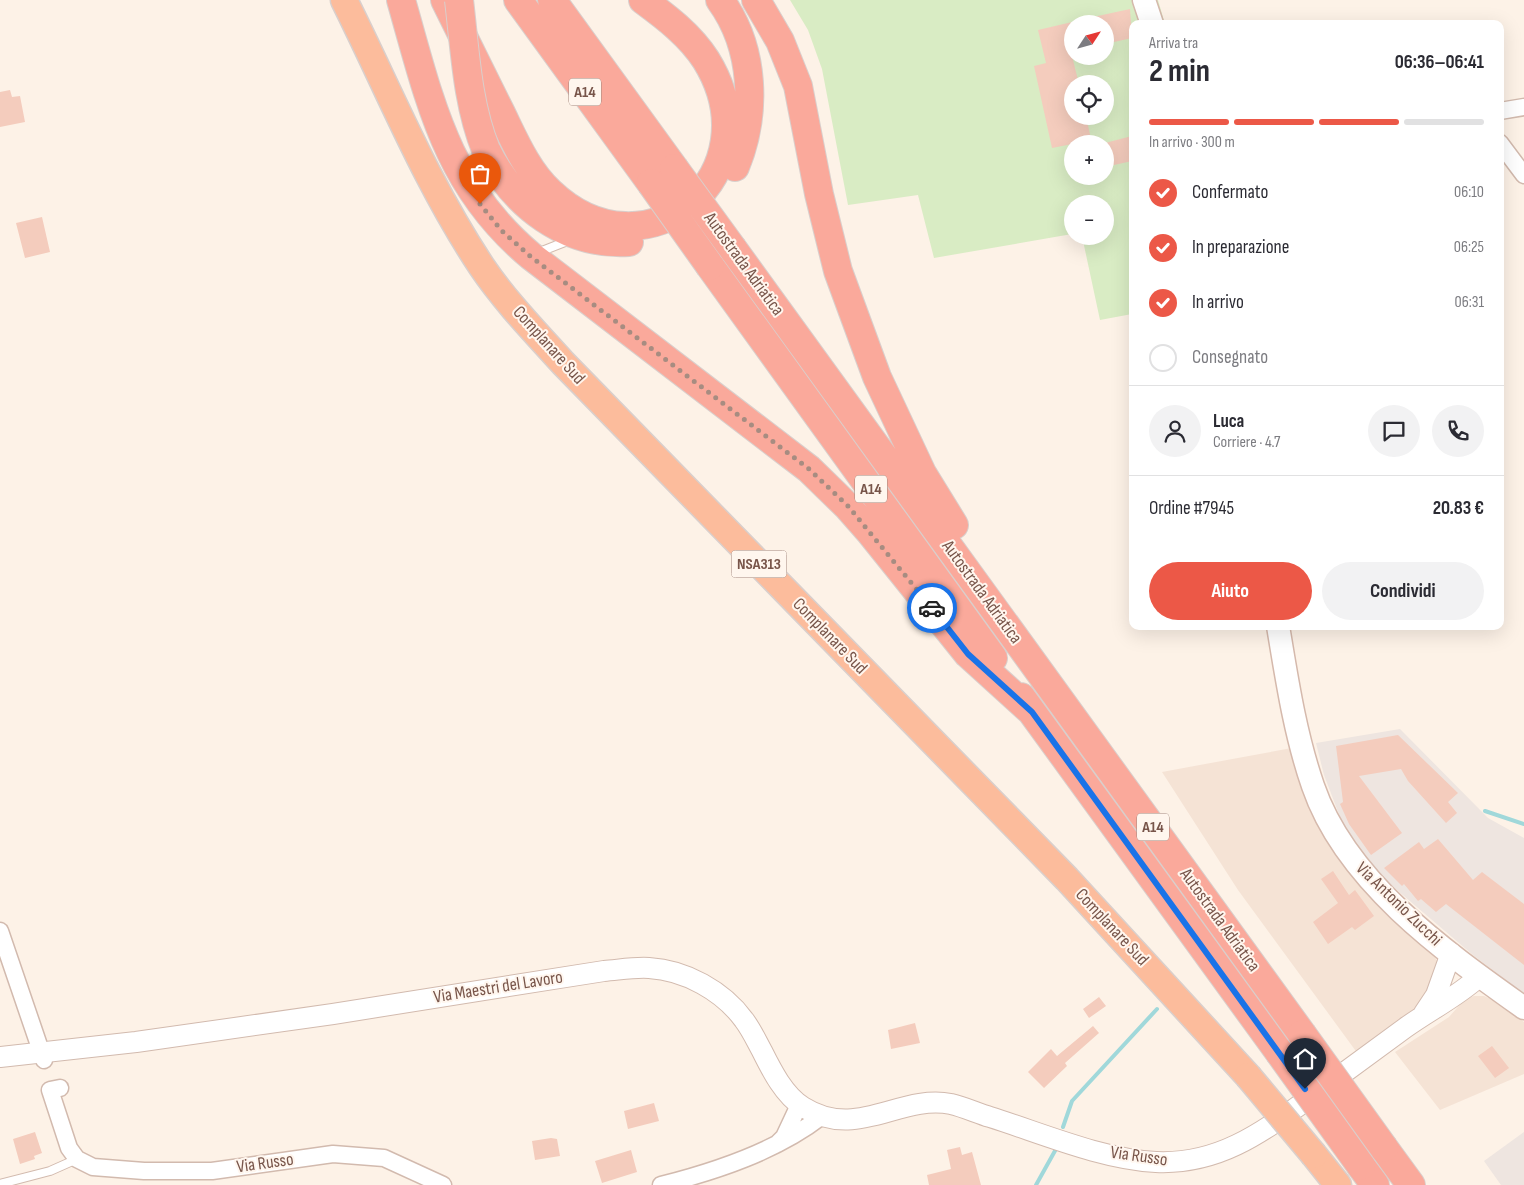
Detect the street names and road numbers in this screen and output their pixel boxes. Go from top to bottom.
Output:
road number: A14 [569,78,601,105]
street label: Autostrada Adriatica [699,208,788,320]
street label: Complanare Sud [509,302,589,388]
road number: A14 [855,476,887,502]
street label: Autostrada Adriatica [937,536,1026,648]
road number: NSA313 [732,550,786,578]
street label: Complanare Sud [789,594,871,678]
road number: A14 [1137,814,1169,840]
street label: Via Antonio Zucchi [1352,858,1446,950]
street label: Autostrada Adriatica [1175,864,1264,976]
street label: Complanare Sud [1071,884,1153,970]
street label: Via Maestri del Lavoro [432,966,564,1008]
street label: Via Russo [1109,1142,1169,1170]
street label: Via Russo [235,1149,295,1177]

